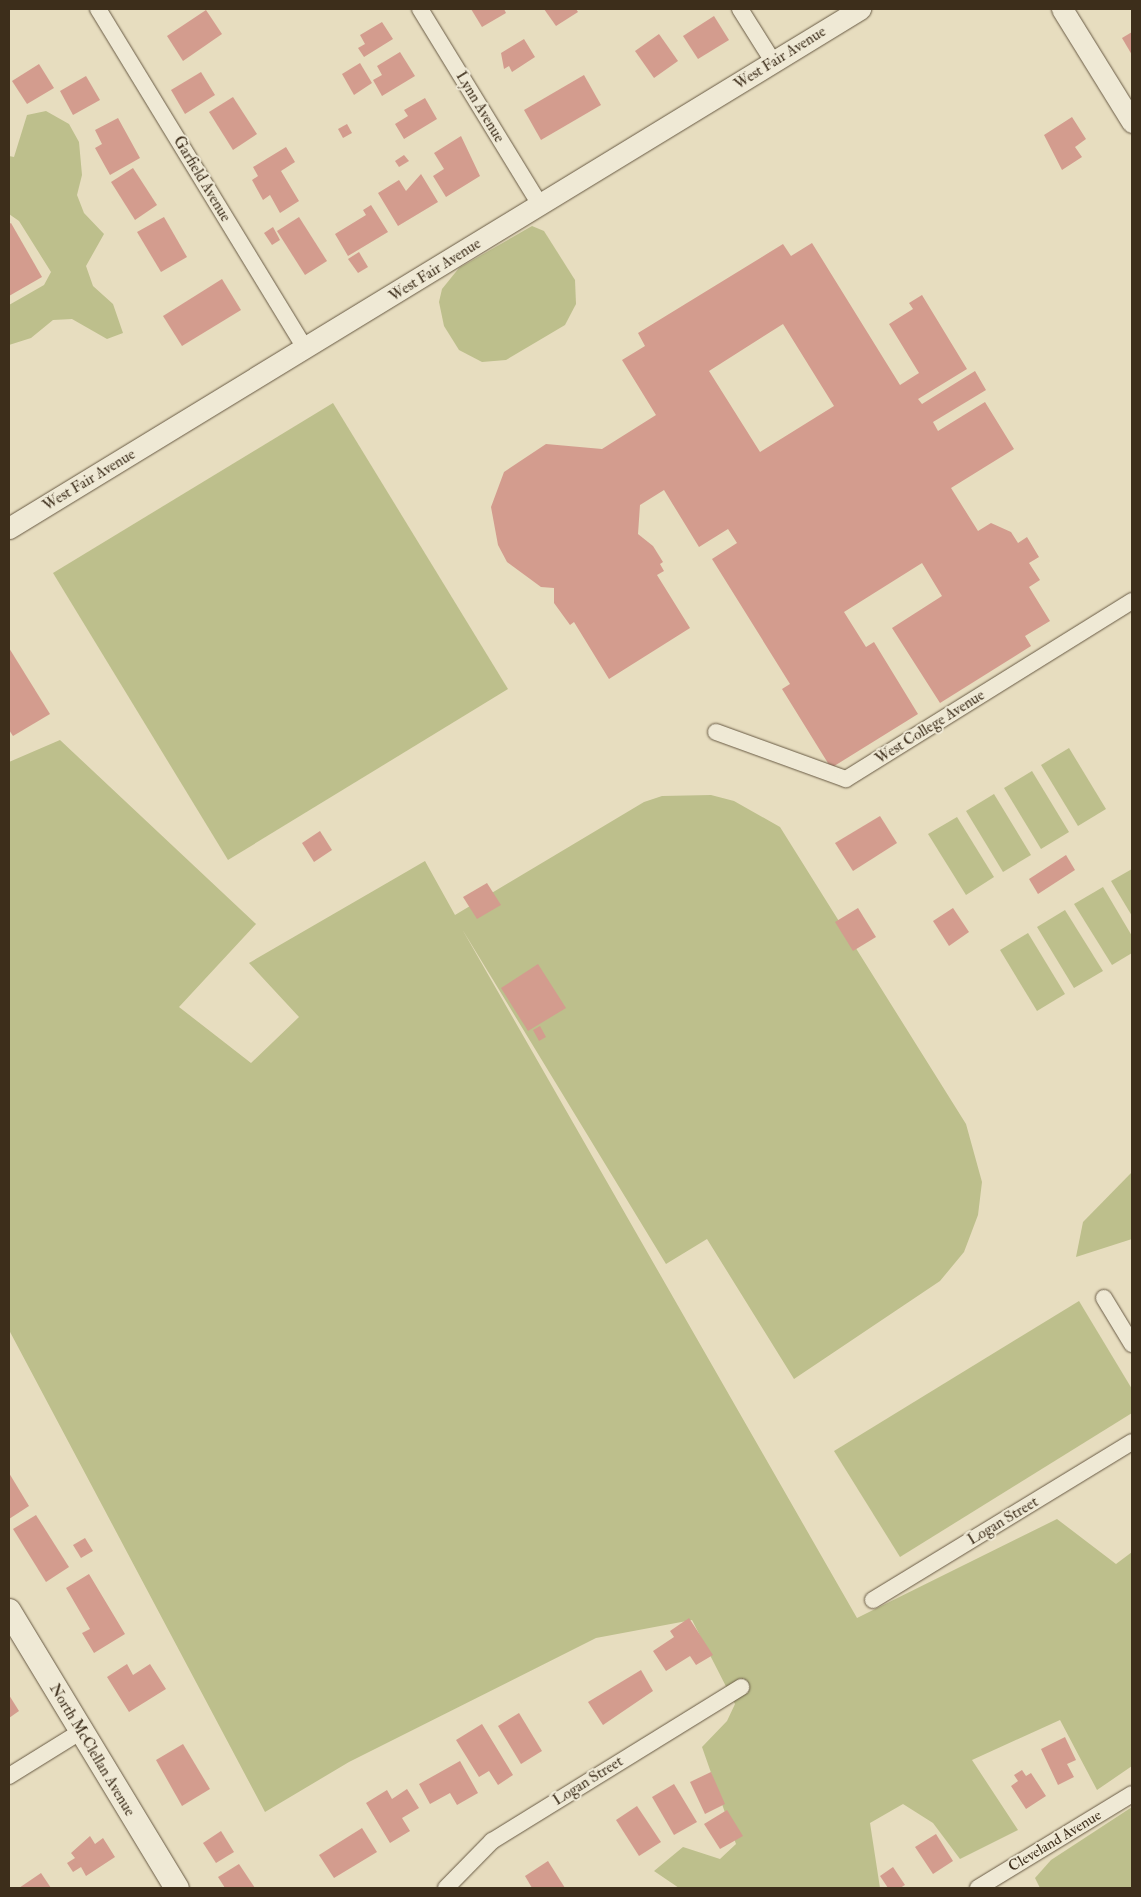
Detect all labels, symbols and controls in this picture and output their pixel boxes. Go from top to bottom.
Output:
street label: West Fair Avenue [731,23,829,93]
street label: Lynn Avenue [452,68,508,146]
street label: Garfield Avenue [169,133,235,225]
street label: West Fair Avenue [386,235,484,305]
street label: West Fair Avenue [40,445,138,515]
street label: West College Avenue [872,686,988,768]
street label: Logan Street [965,1493,1041,1549]
street label: North McClellan Avenue [45,1681,139,1819]
street label: Logan Street [550,1753,626,1809]
street label: Cleveland Avenue [1005,1806,1105,1876]

